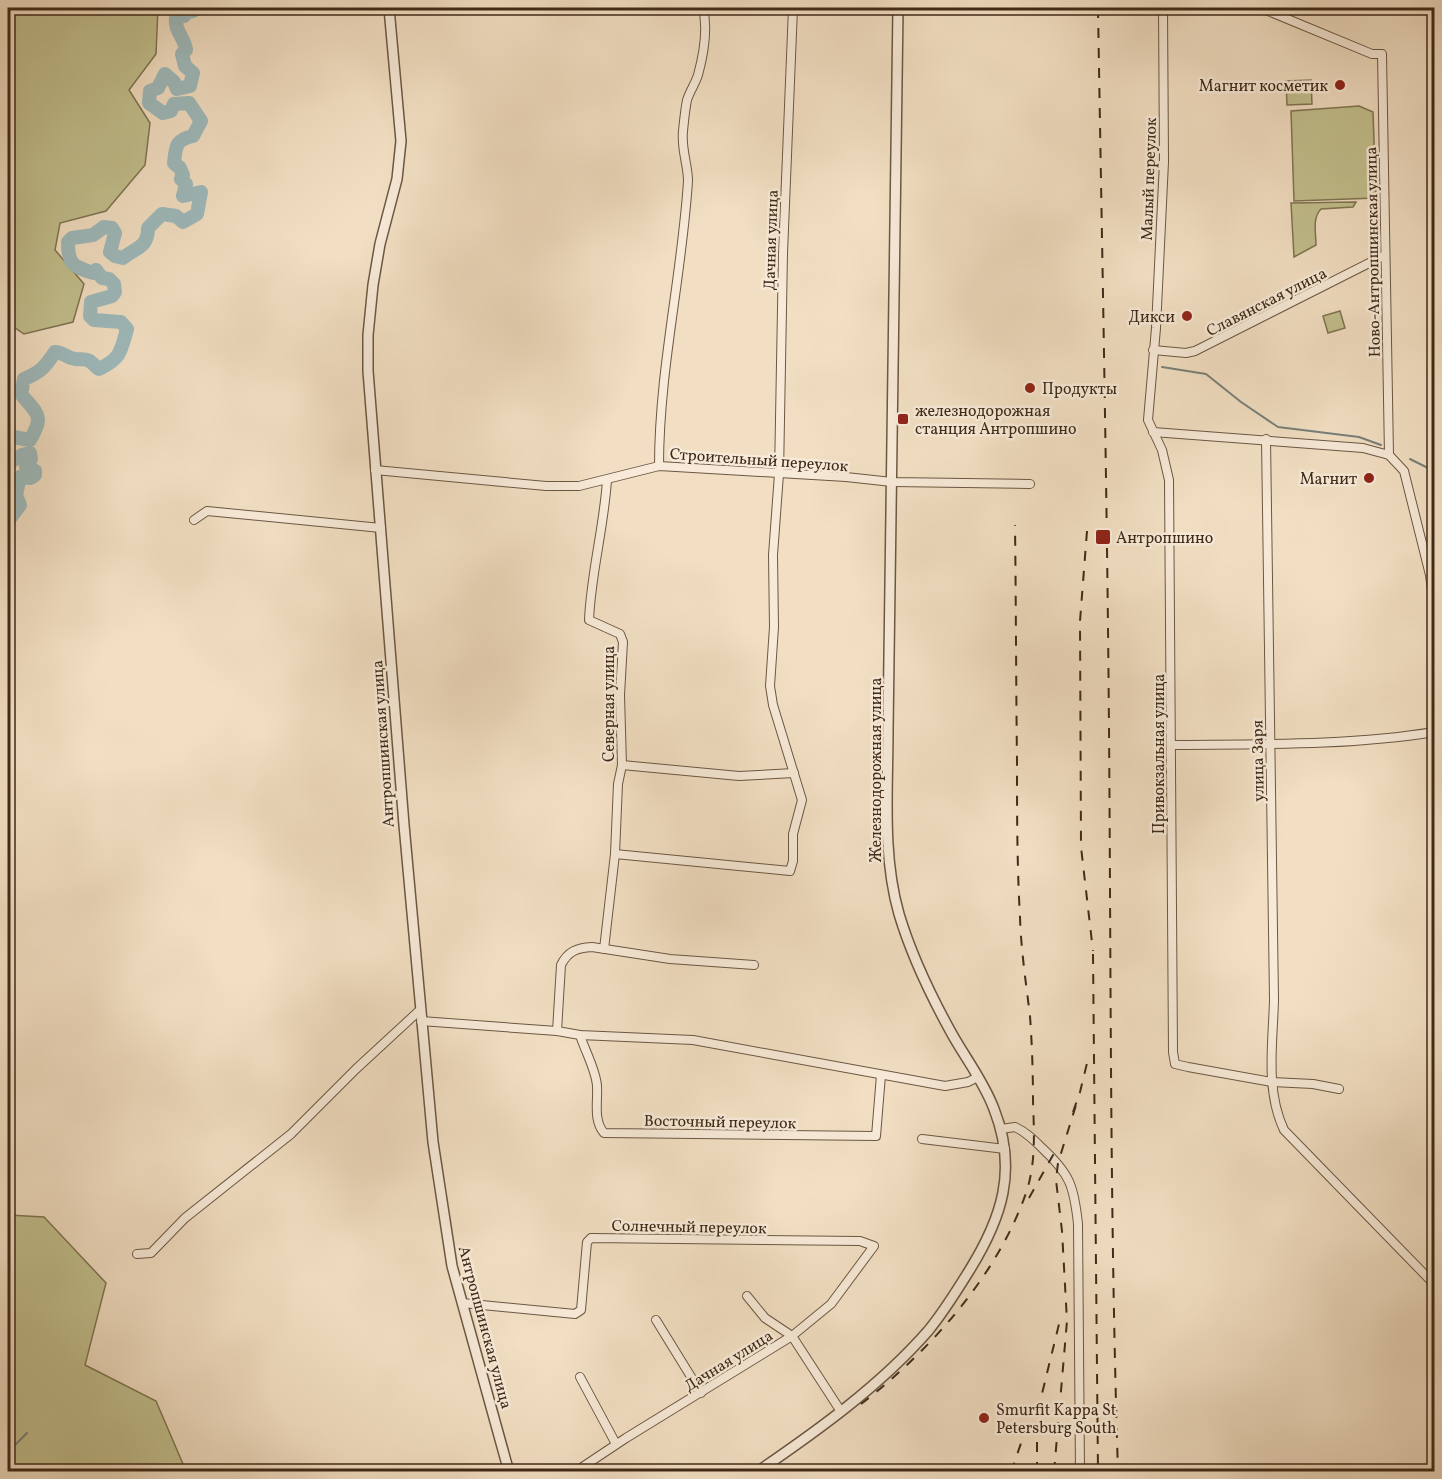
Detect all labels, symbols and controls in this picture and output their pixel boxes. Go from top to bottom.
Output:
place label: Магнит косметик [1199,76,1328,98]
marker: Магнит косметик [1333,78,1347,92]
street label: Малый переулок [1137,117,1163,241]
street label: Ново-Антропшинская улица [1361,146,1387,358]
street label: Дачная улица [759,189,785,291]
street label: Славянская улица [1203,263,1331,343]
place label: Дикси [1128,307,1175,329]
marker: Дикси [1180,309,1194,323]
place label: Продукты [1042,379,1117,401]
marker: Продукты [1023,381,1037,395]
place label: железнодорожная станция Антропшино [915,401,1076,441]
marker: железнодорожная станция Антропшино [896,412,910,426]
street label: Строительный переулок [669,444,849,478]
place label: Магнит [1300,469,1357,491]
marker: Магнит [1362,471,1376,485]
marker: Антропшино [1094,528,1112,546]
place label: Антропшино [1116,528,1213,550]
street label: Северная улица [599,646,621,762]
street label: Антропшинская улица [367,659,401,828]
street label: Привокзальная улица [1149,674,1171,834]
street label: Железнодорожная улица [866,677,888,862]
street label: улица Заря [1247,720,1271,802]
street label: Восточный переулок [644,1111,797,1135]
street label: Солнечный переулок [611,1216,767,1240]
street label: Антропшинская улица [452,1244,516,1412]
street label: Дачная улица [680,1326,778,1398]
place label: Smurfit Kappa St Petersburg South [996,1400,1117,1440]
marker: Smurfit Kappa St Petersburg South [977,1411,991,1425]

